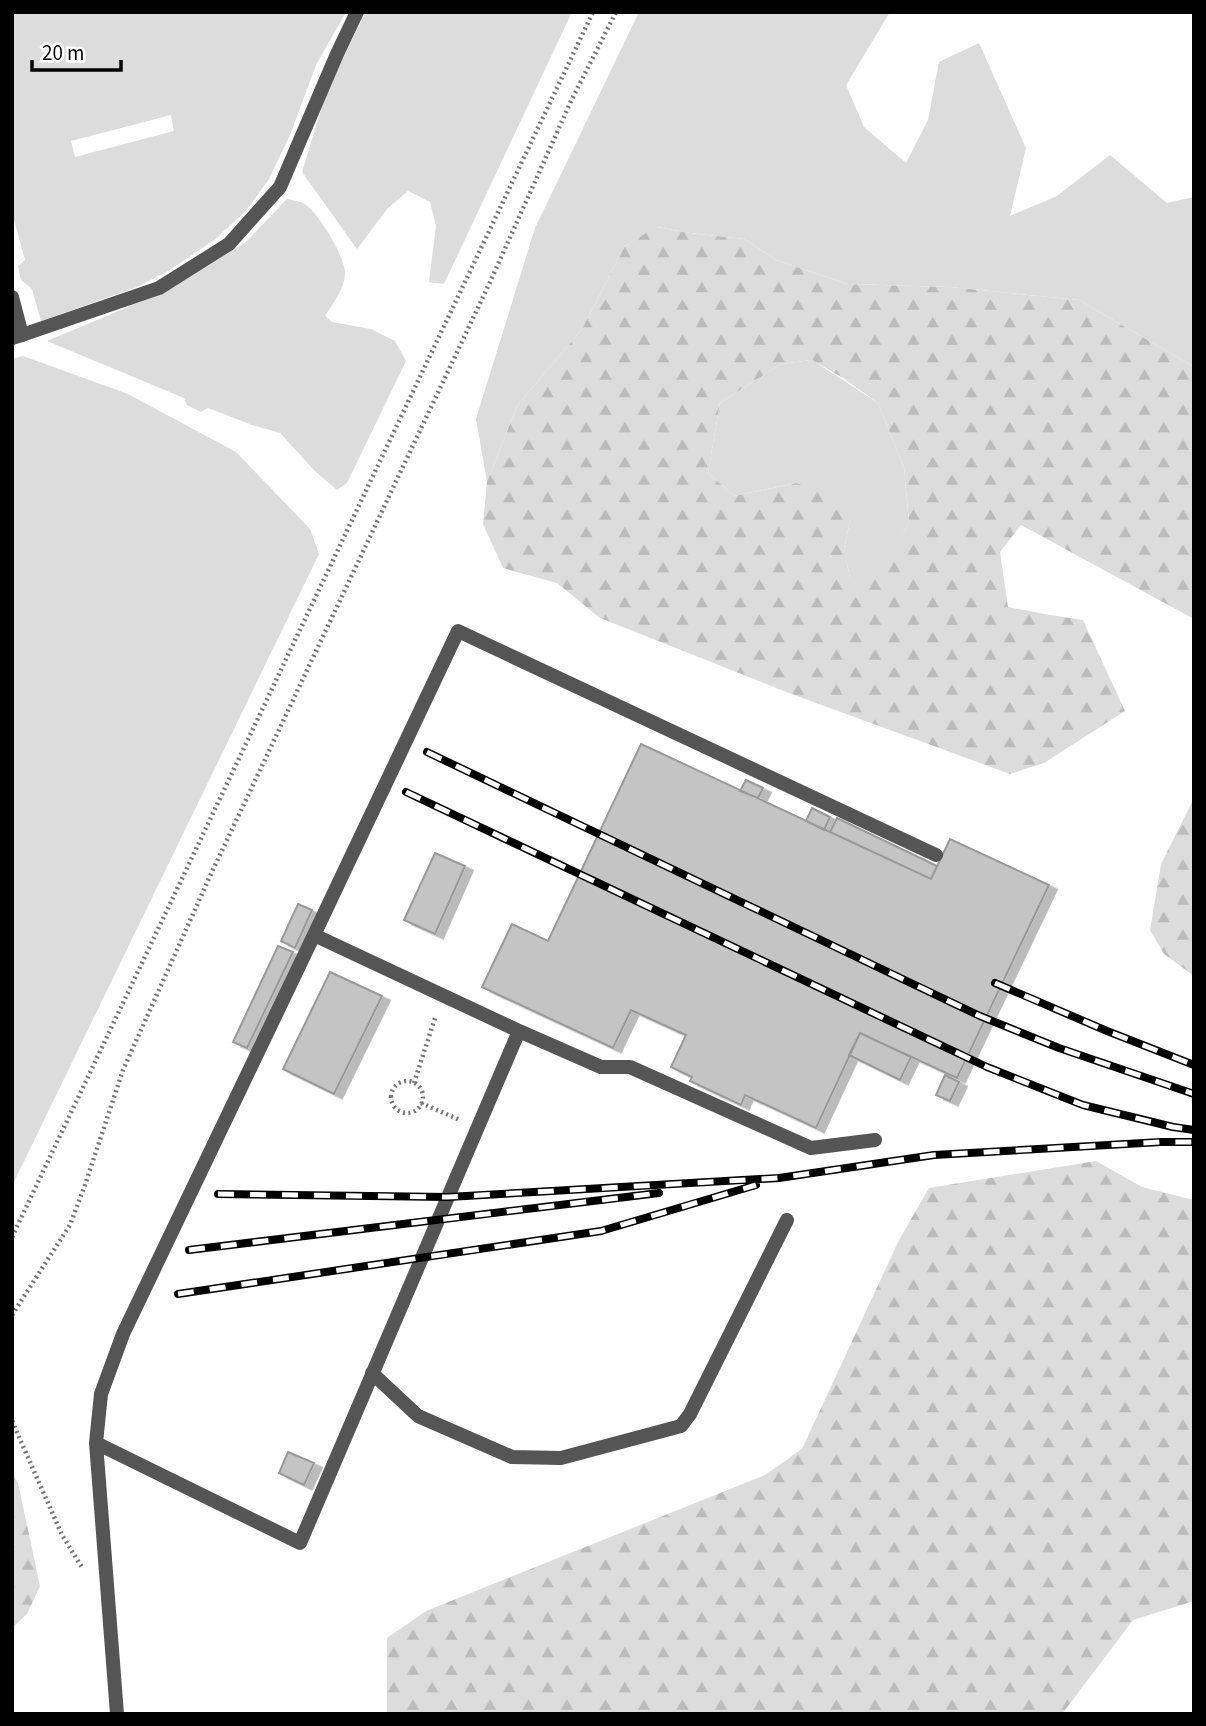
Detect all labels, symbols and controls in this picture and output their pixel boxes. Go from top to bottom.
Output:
scale bar [32,28,121,72]
text: 20 m [42,38,84,68]

